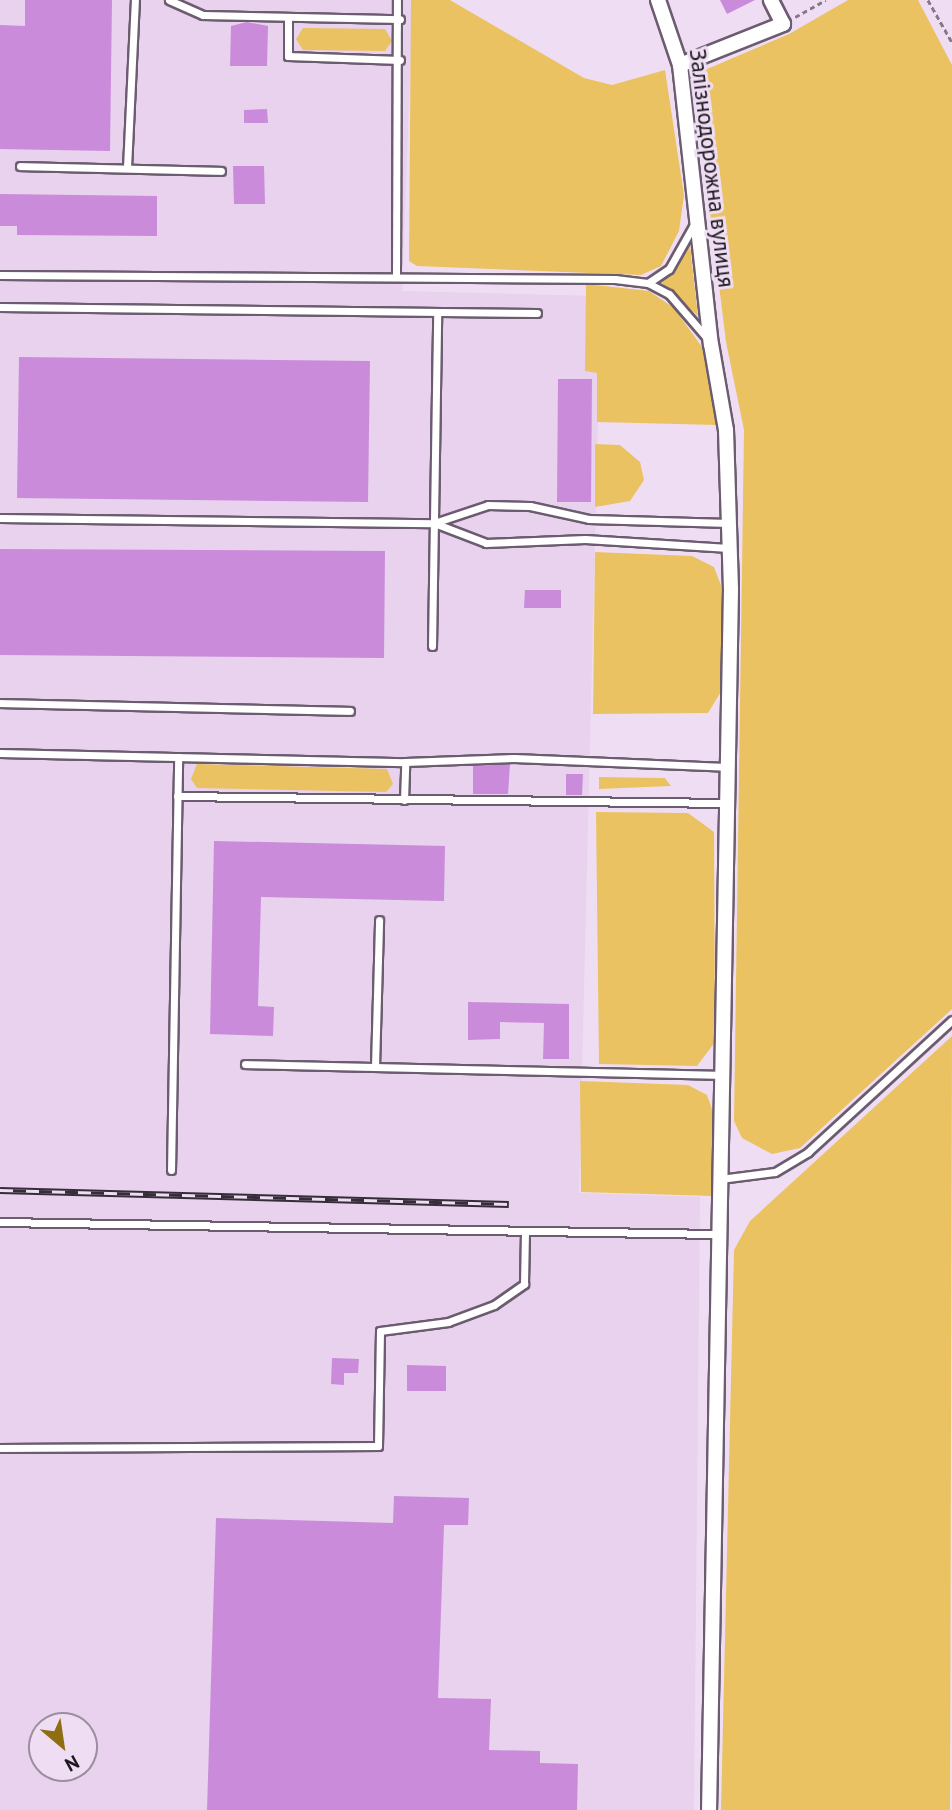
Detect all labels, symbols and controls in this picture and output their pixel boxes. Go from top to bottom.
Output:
street label: Залізнодорожна вулиця [684,47,740,289]
north arrow [28,1712,98,1782]
text: N [61,1750,83,1777]

